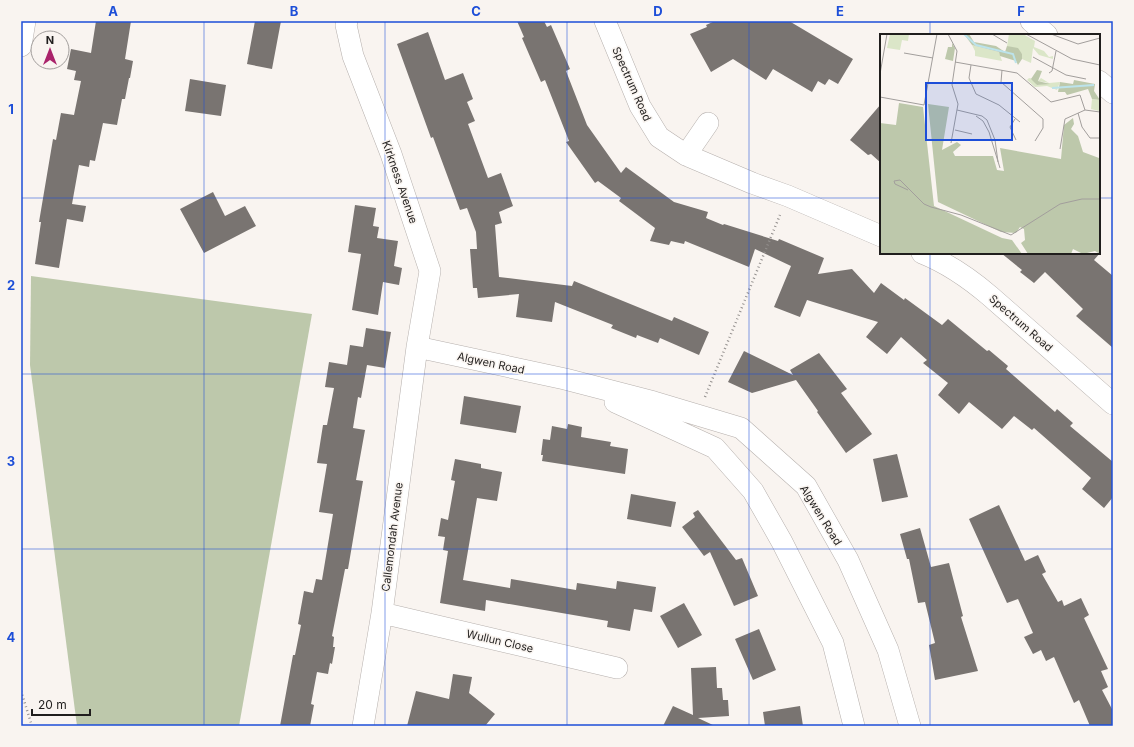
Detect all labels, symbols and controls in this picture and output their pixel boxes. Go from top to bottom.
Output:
text: A [108,3,118,19]
text: B [290,3,299,19]
text: C [471,3,481,19]
text: D [653,3,663,19]
text: E [836,3,844,19]
text: F [1017,3,1025,19]
north arrow [30,30,70,70]
text: N [46,33,54,47]
inset map [880,34,1100,254]
street label: Spectrum Road [609,45,655,123]
text: 1 [8,101,14,117]
street label: Kirkness Avenue [379,139,421,225]
text: 2 [7,277,15,293]
street label: Spectrum Road [986,291,1056,355]
street label: Algwen Road [456,349,526,377]
text: 3 [7,453,15,469]
street label: Callemondah Avenue [378,482,406,592]
street label: Algwen Road [797,482,845,548]
street label: Wullun Close [465,626,535,656]
text: 4 [7,629,16,645]
scale bar [32,691,90,717]
text: 20 m [38,697,67,712]

